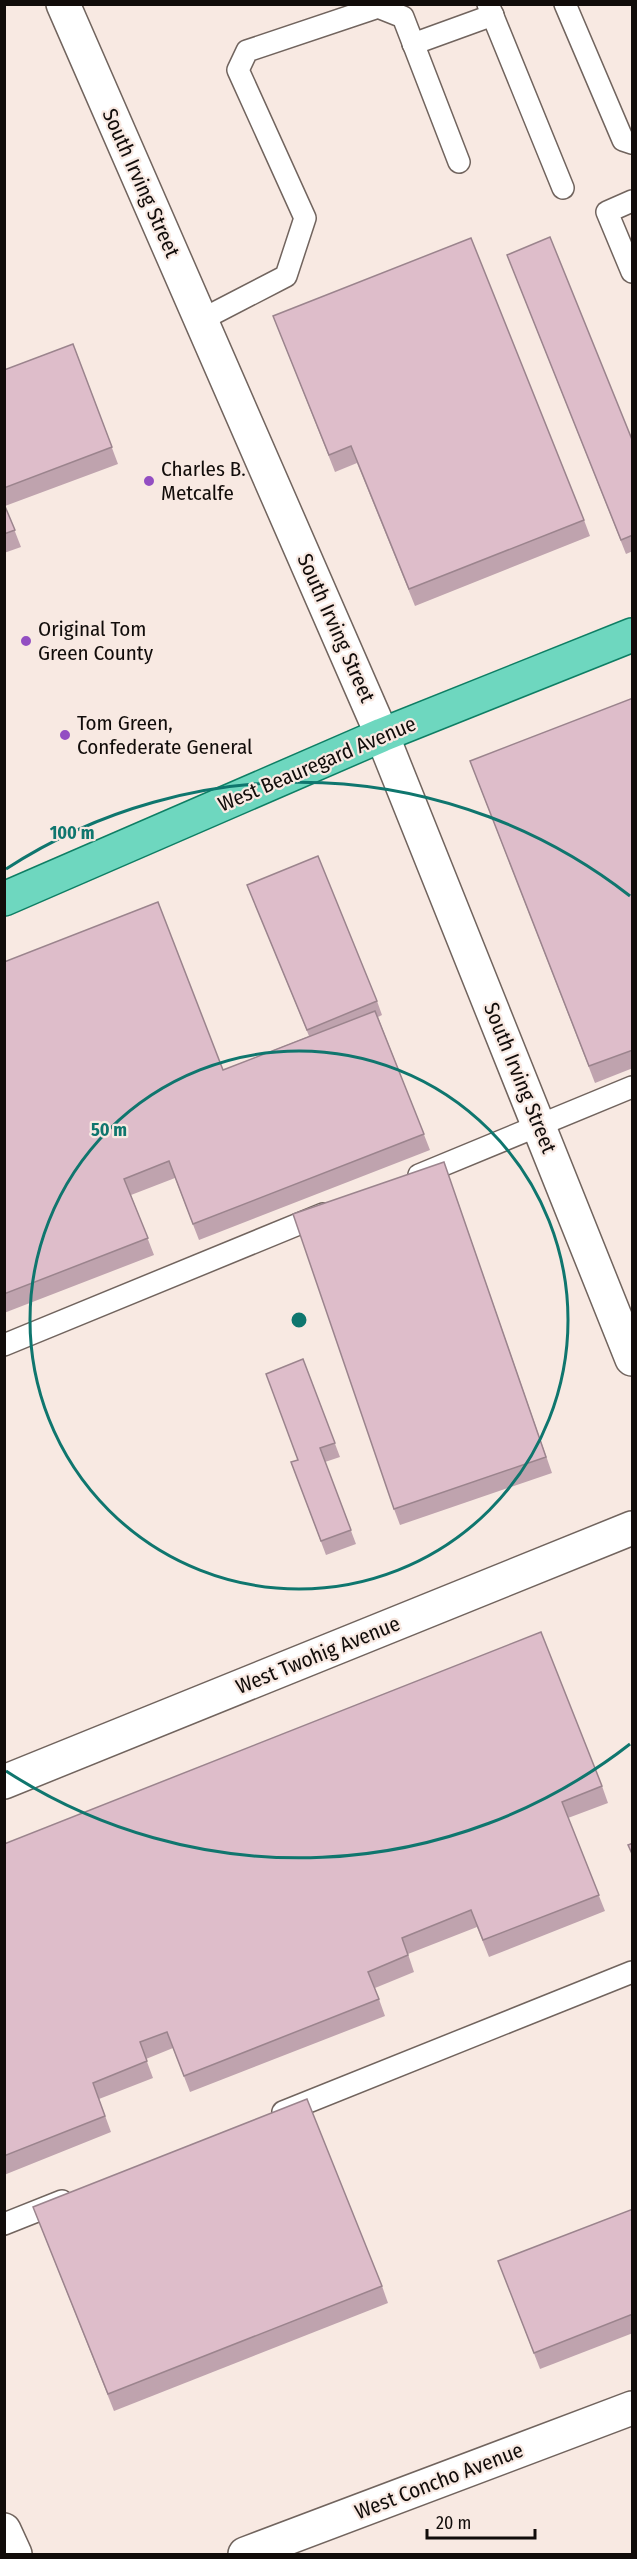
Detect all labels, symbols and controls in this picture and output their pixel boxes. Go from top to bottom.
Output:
street label: South Irving Street [97,104,186,262]
place label: Charles B. Metcalfe [161,456,246,506]
marker: Charles B. Metcalfe [142,474,156,488]
street label: South Irving Street [292,549,381,707]
place label: Original Tom Green County [38,616,154,666]
marker: Original Tom Green County [19,634,33,648]
place label: Tom Green, Confederate General [77,710,253,760]
street label: West Beauregard Avenue [214,711,420,817]
marker: Tom Green, Confederate General [58,728,72,742]
text: 100 m [50,822,94,844]
street label: South Irving Street [478,999,562,1157]
text: 50 m [91,1119,127,1141]
centre of rings [289,1310,309,1330]
street label: West Twohig Avenue [232,1610,404,1700]
street label: West Concho Avenue [351,2437,527,2525]
scale bar [427,2502,535,2540]
text: 20 m [436,2512,471,2534]

